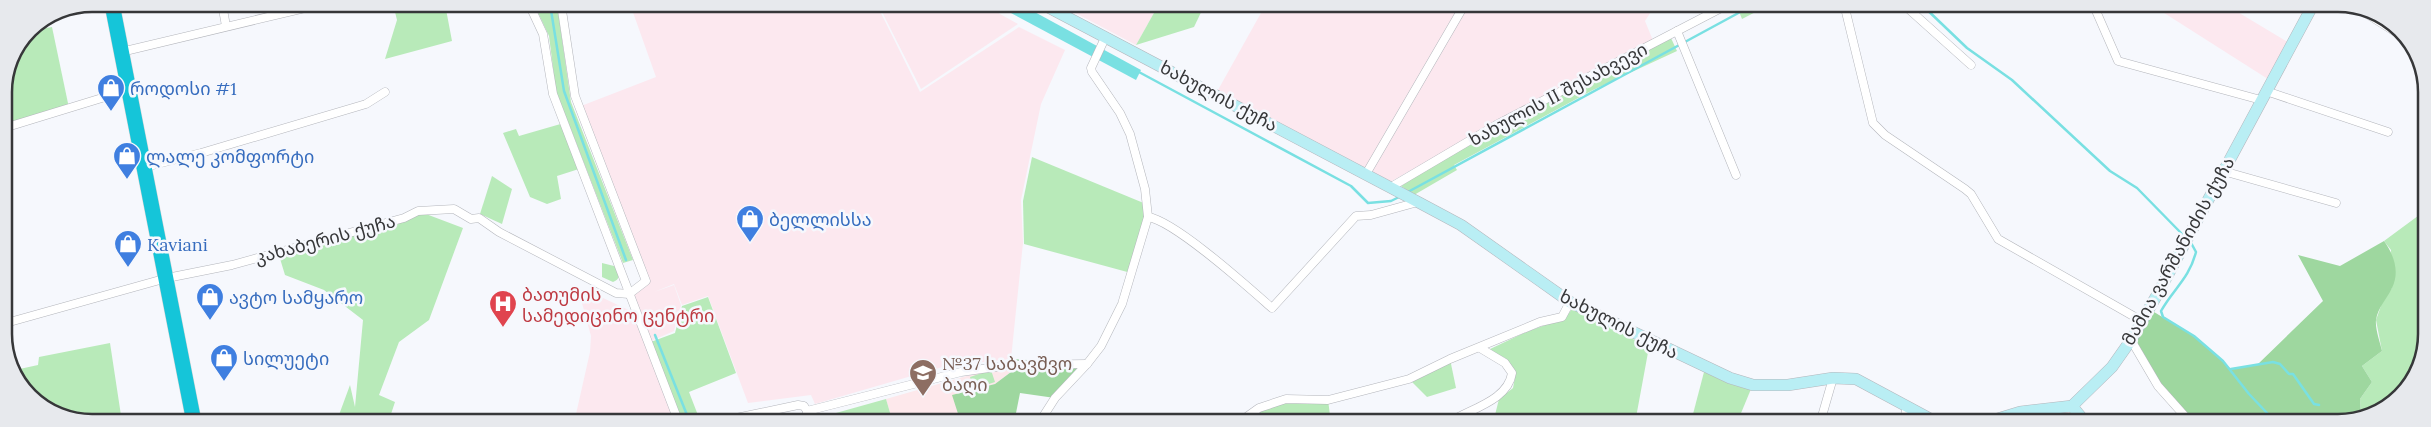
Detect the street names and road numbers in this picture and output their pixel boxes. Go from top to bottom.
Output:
street label: ხახულის II შესახვევი [1465,37,1651,151]
street label: ხახულის ქუჩა [1156,55,1282,137]
street label: მამია ვარშანიძის ქუჩა [2117,153,2239,349]
street label: კახაბერის ქუჩა [252,209,398,269]
street label: ხახულის ქუჩა [1556,284,1682,364]

